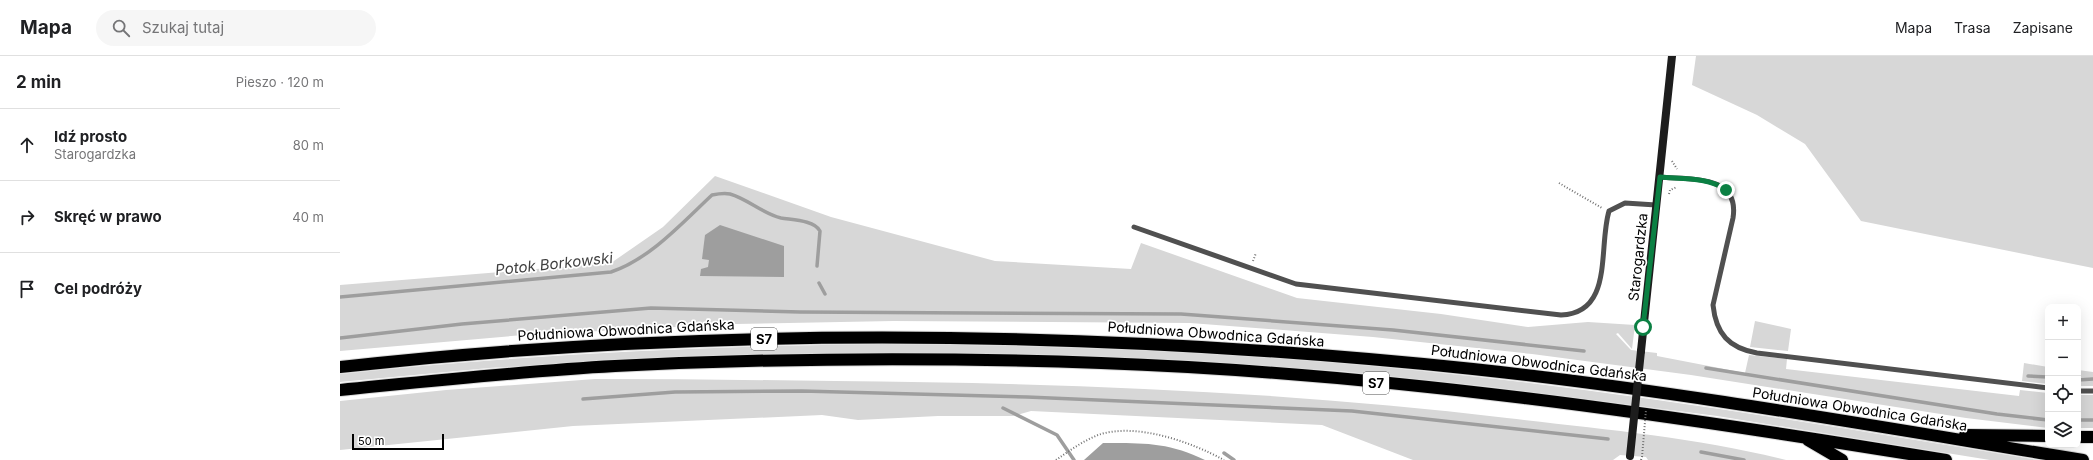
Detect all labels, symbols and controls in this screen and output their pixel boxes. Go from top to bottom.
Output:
search box [96,10,376,46]
text: Mapa [20,16,72,39]
icon: search [110,17,132,39]
text: Szukaj tutaj [142,18,224,37]
text: Mapa [1895,19,1932,36]
text: Trasa [1954,19,1991,36]
text: Zapisane [2013,19,2073,36]
text: 2 min [16,72,61,92]
text: Pieszo · 120 m [236,74,324,90]
text: Idź prosto [54,127,127,146]
icon: ahead [16,134,38,156]
text: 80 m [293,137,324,153]
text: Starogardzka [54,146,136,162]
route end [1717,181,1735,199]
icon: right [16,206,38,228]
text: Skręć w prawo [54,207,162,226]
text: 40 m [292,209,324,225]
street label: Starogardzka [1624,212,1651,302]
water label: Potok Borkowski [494,248,614,279]
icon: arrive [16,278,38,300]
text: Cel podróży [54,279,142,298]
map controls [2045,304,2081,448]
button: + [2045,304,2081,340]
street label: Południowa Obwodnica Gdańska [517,315,735,344]
street label: Południowa Obwodnica Gdańska [1107,317,1325,350]
route start [1634,318,1652,336]
road number: S7 [751,328,777,350]
button: − [2045,340,2081,376]
street label: Południowa Obwodnica Gdańska [1430,341,1648,384]
road number: S7 [1363,372,1389,394]
button: locate [2045,376,2081,412]
street label: Południowa Obwodnica Gdańska [1751,383,1969,434]
button: layers [2045,412,2081,448]
scale bar [352,432,444,451]
text: 50 m [358,434,384,448]

